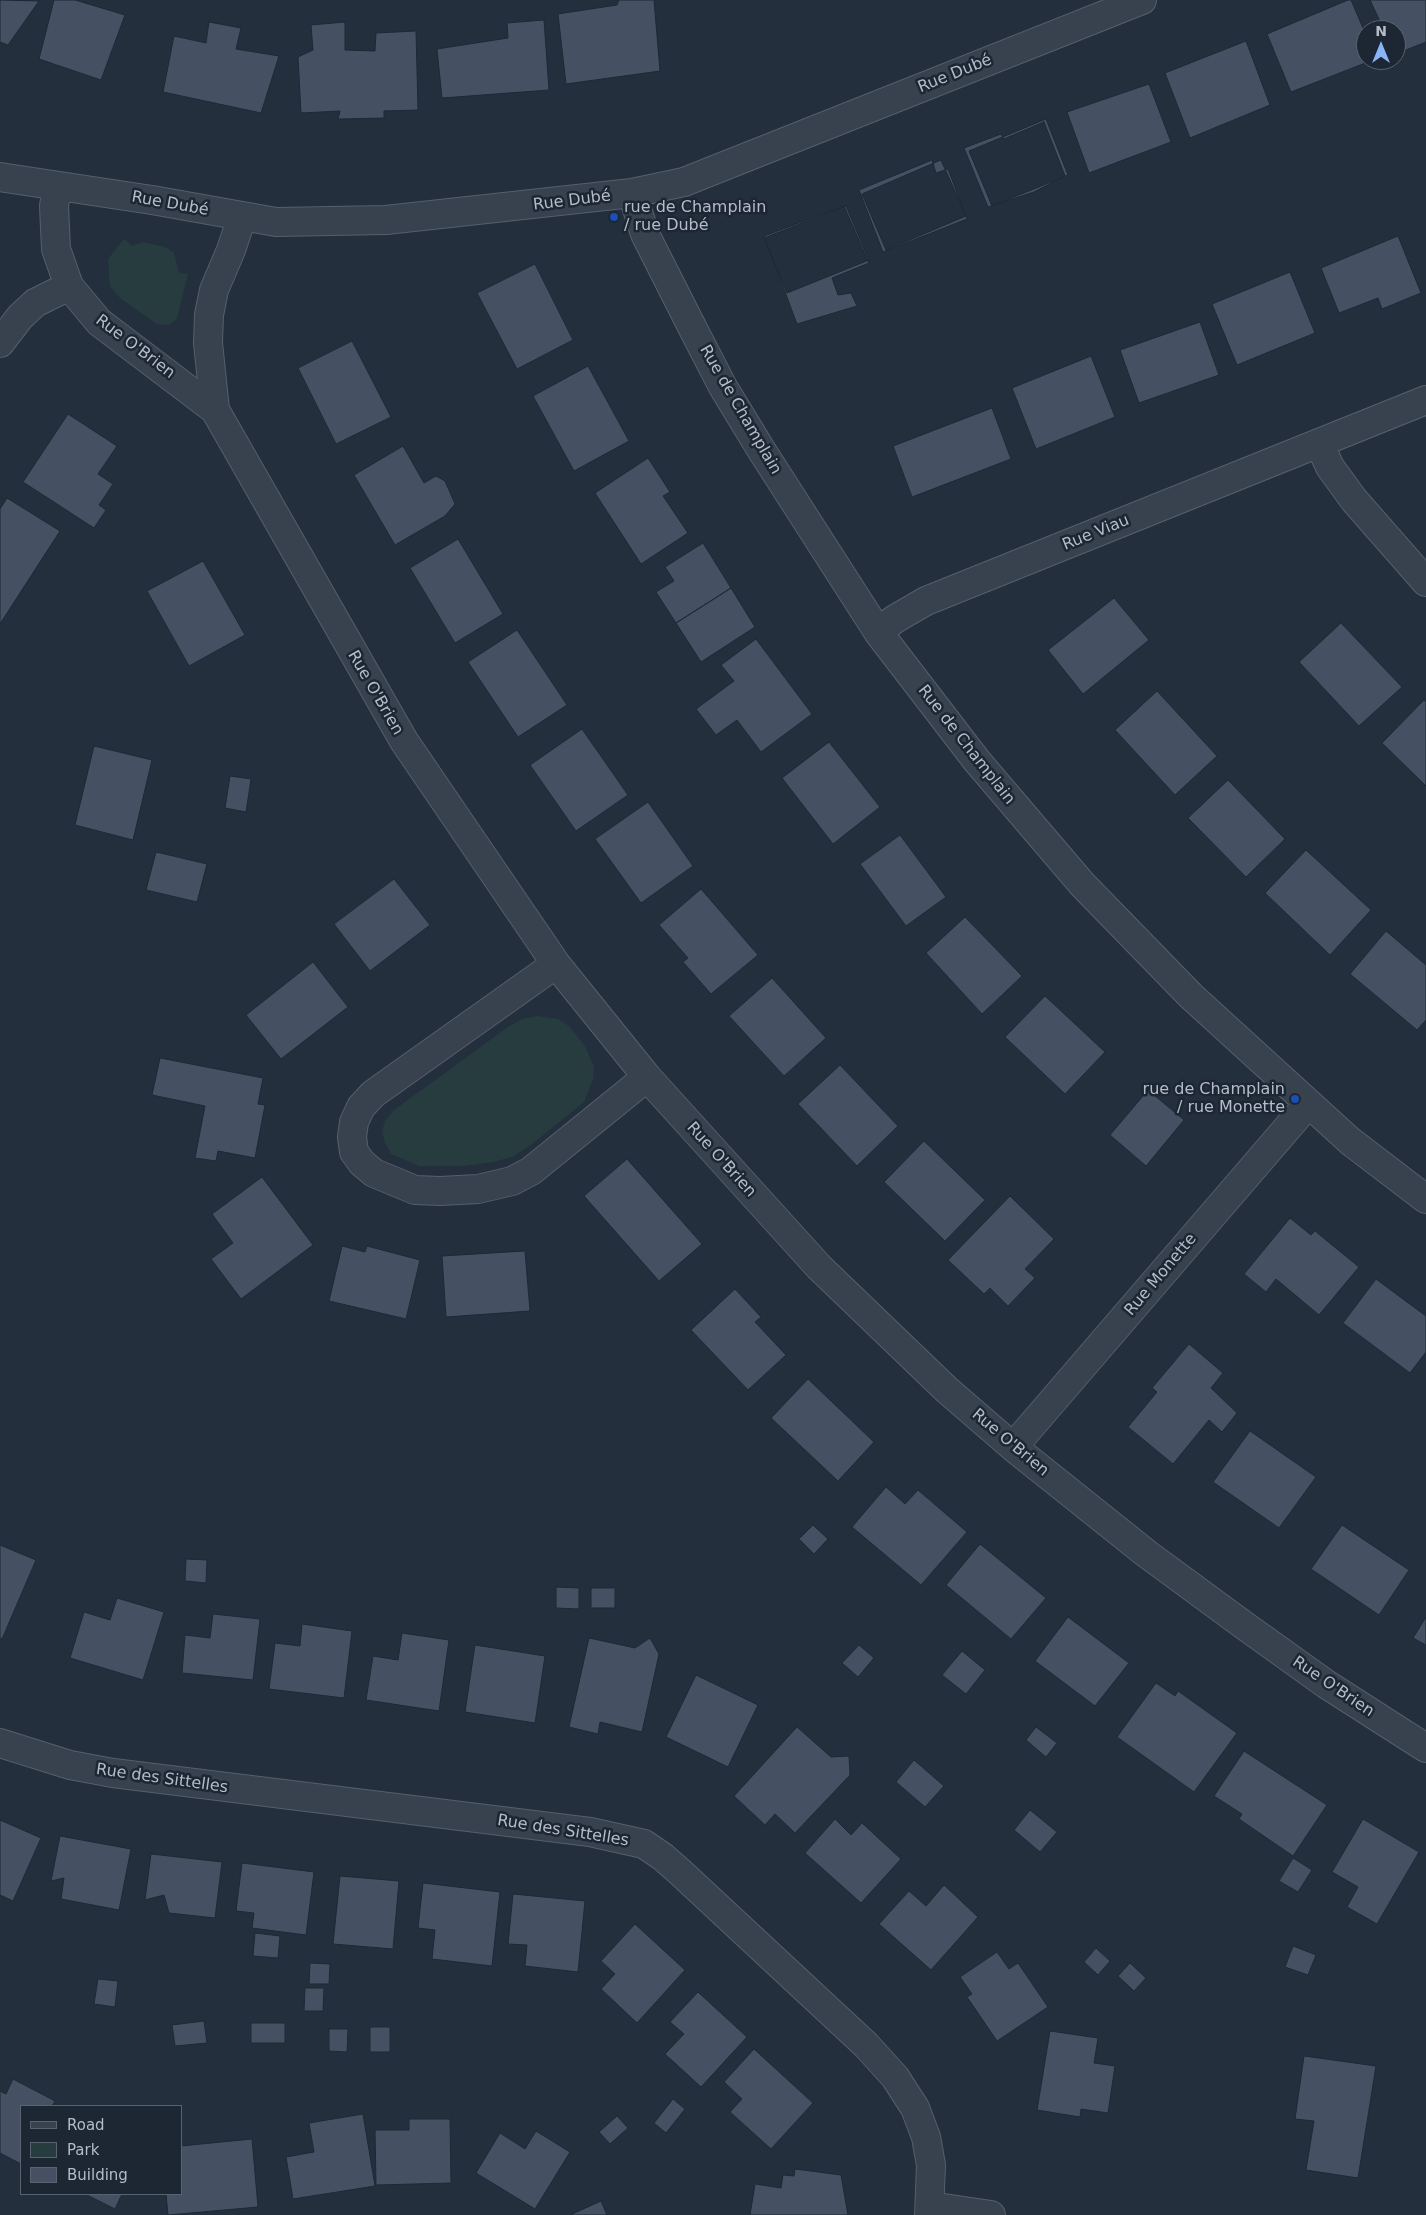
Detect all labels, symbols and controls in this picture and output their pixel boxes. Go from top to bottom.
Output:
north arrow [1356,20,1406,70]
text: N [1375,23,1387,39]
street label: Rue Dubé [915,51,995,97]
street label: Rue Dubé [532,187,612,215]
street label: Rue Dubé [130,188,210,220]
place label: rue de Champlain / rue Dubé [624,198,766,236]
marker: rue de Champlain / rue Dubé [608,211,620,223]
street label: Rue O'Brien [92,311,178,383]
street label: Rue de Champlain [695,342,785,478]
street label: Rue Viau [1060,511,1132,555]
street label: Rue O'Brien [343,647,407,739]
street label: Rue de Champlain [913,681,1019,809]
place label: rue de Champlain / rue Monette [1143,1080,1285,1118]
marker: rue de Champlain / rue Monette [1289,1093,1301,1105]
street label: Rue O'Brien [682,1118,760,1202]
street label: Rue Monette [1121,1230,1201,1320]
street label: Rue O'Brien [968,1405,1052,1481]
street label: Rue O'Brien [1288,1653,1378,1721]
street label: Rue des Sittelles [95,1760,229,1798]
street label: Rue des Sittelles [496,1811,630,1851]
legend [20,2105,182,2195]
text: Road [67,2116,105,2134]
text: Park [67,2141,99,2159]
text: Building [67,2166,128,2184]

